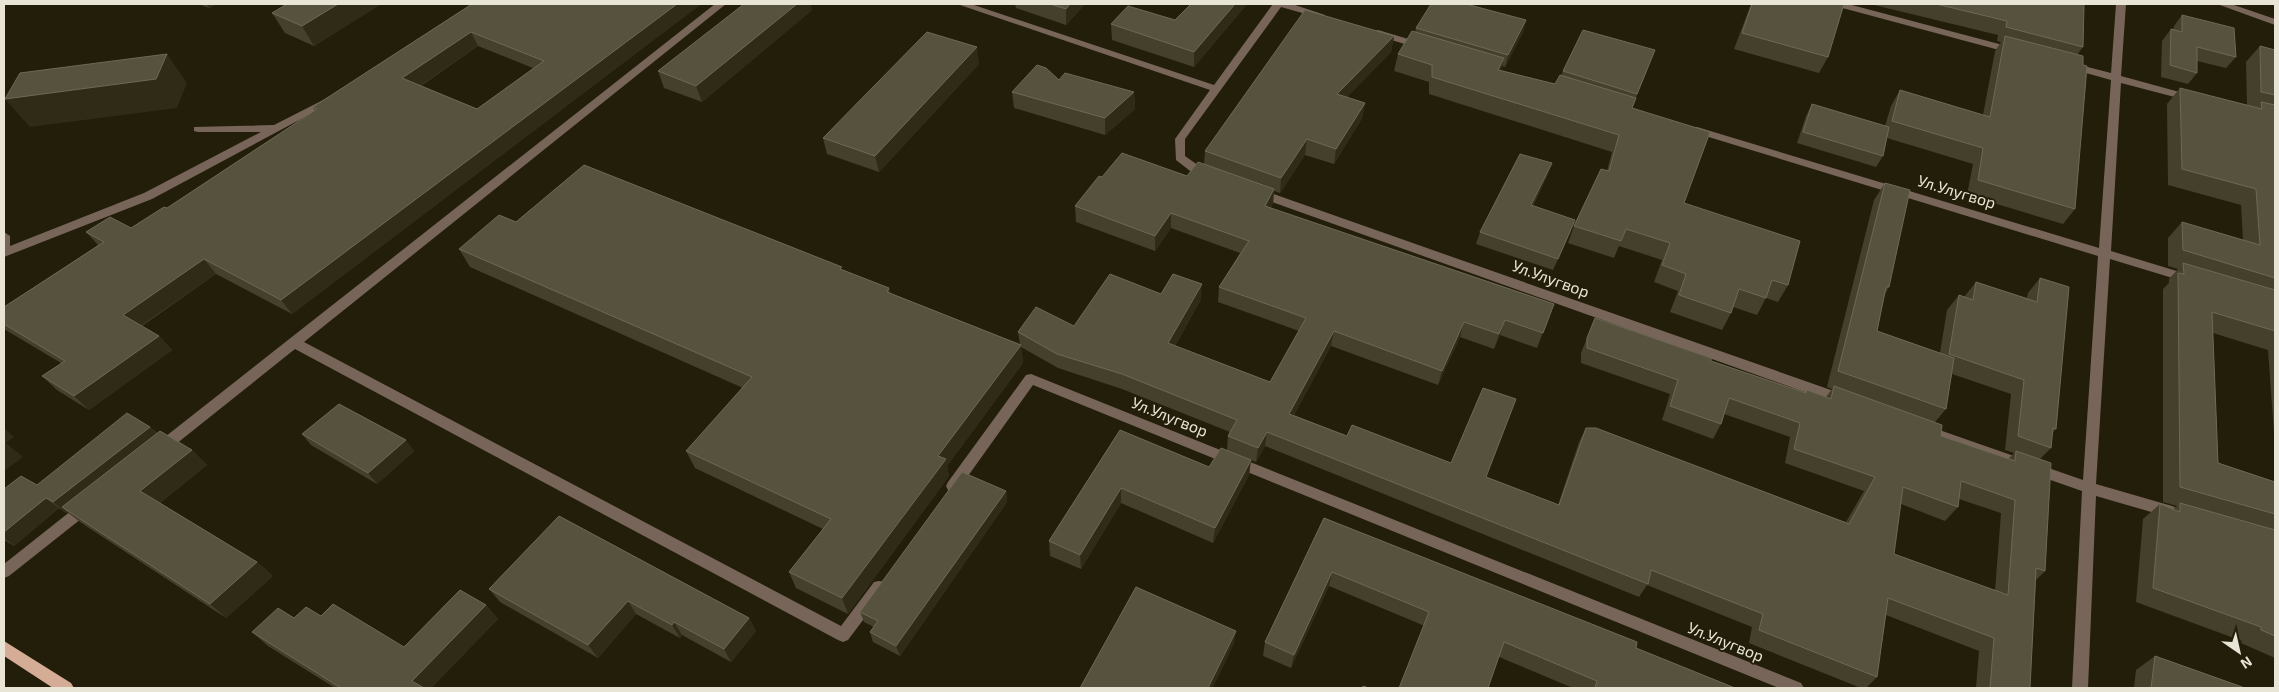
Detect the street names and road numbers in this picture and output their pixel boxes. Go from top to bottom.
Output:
street label: Ул.Улугвор [1915,170,1998,213]
street label: Ул.Улугвор [1510,255,1592,302]
street label: Ул.Улугвор [1129,392,1211,441]
street label: Ул.Улугвор [1685,617,1767,666]

